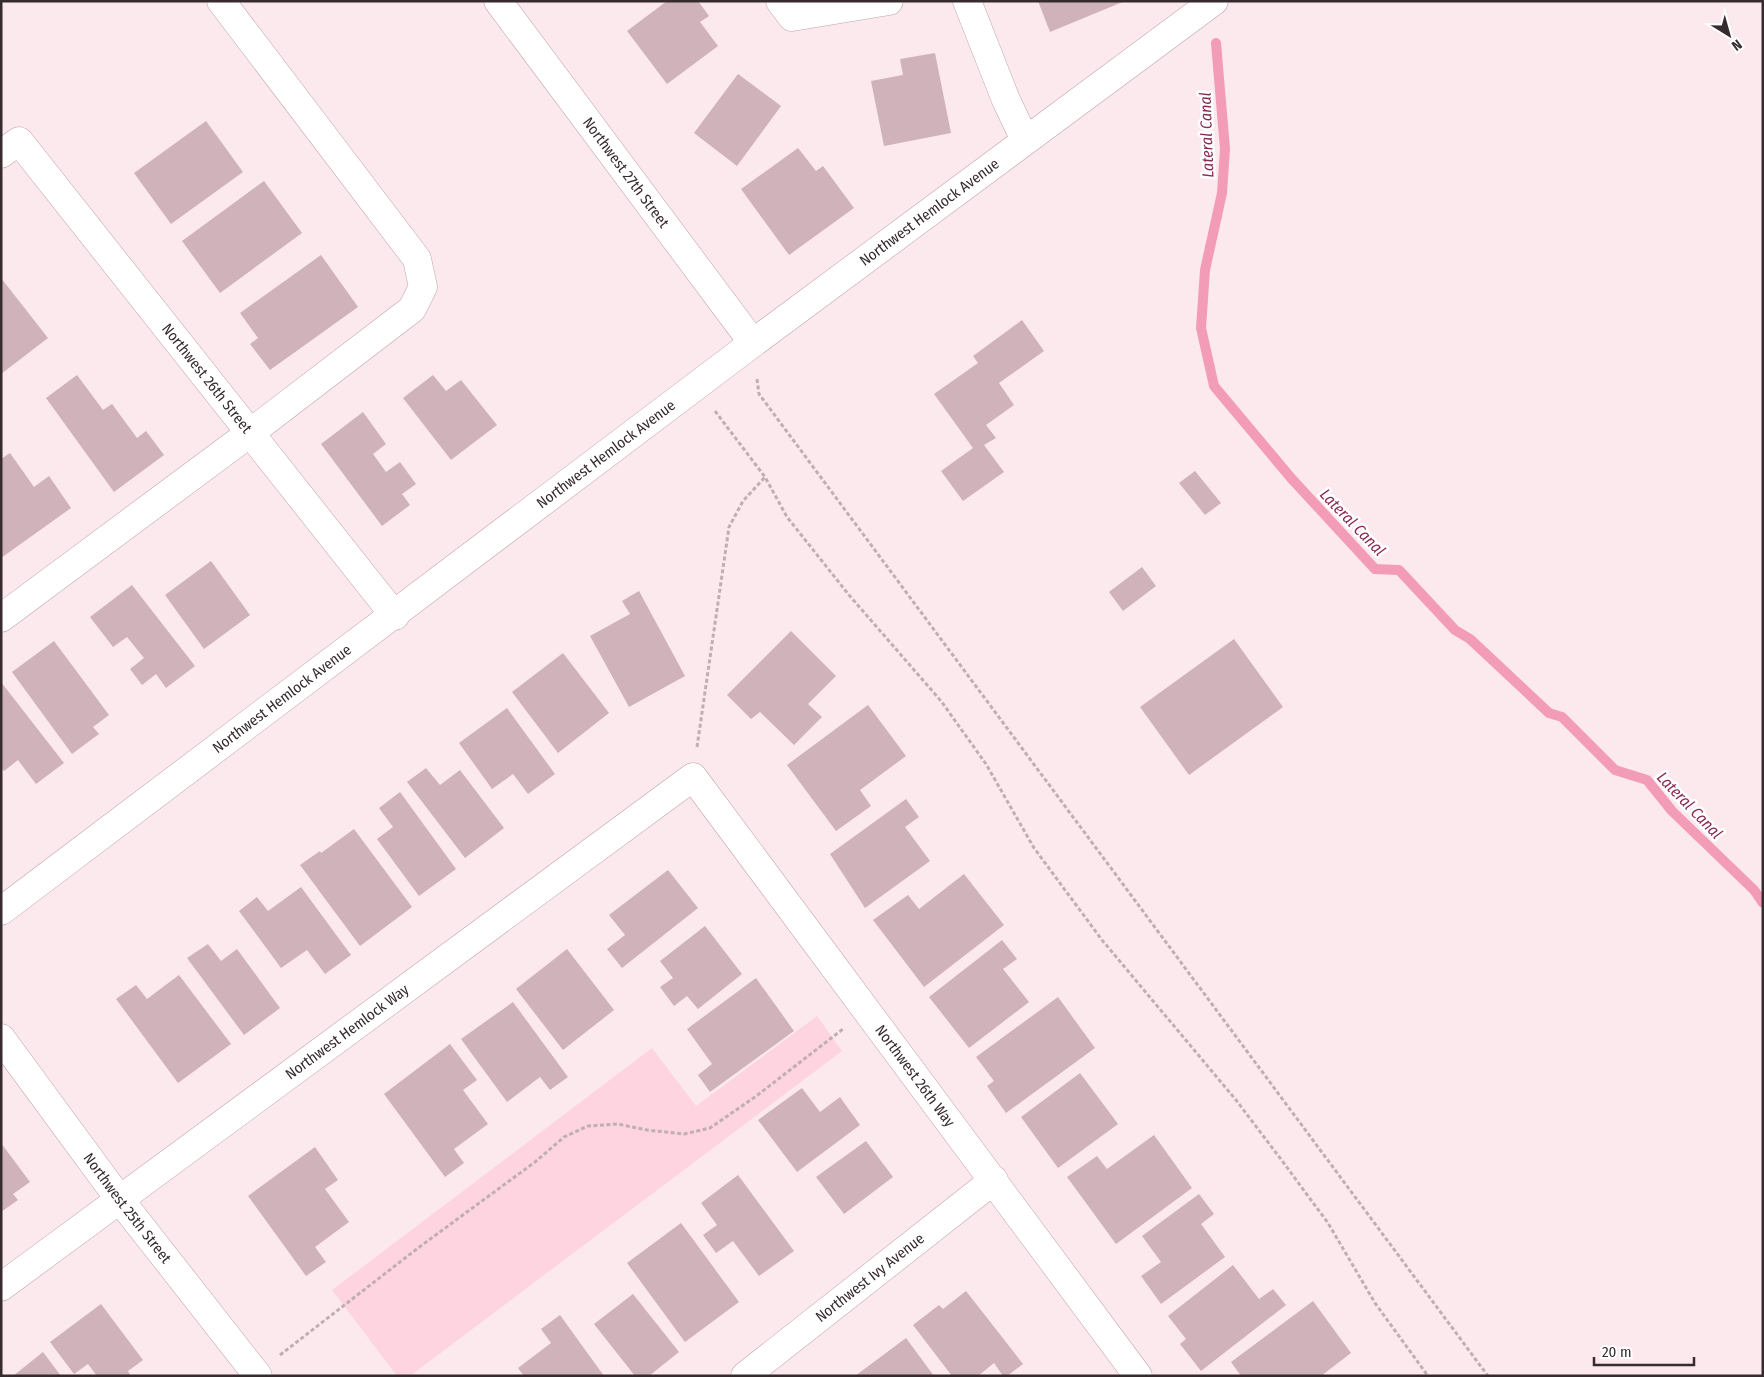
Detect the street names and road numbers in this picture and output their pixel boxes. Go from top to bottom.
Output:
street label: Northwest 27th Street [579,114,673,231]
street label: Northwest Hemlock Avenue [856,155,1003,270]
street label: Northwest 26th Street [158,320,256,437]
street label: Northwest Hemlock Avenue [533,396,679,512]
street label: Northwest Hemlock Avenue [209,641,355,757]
street label: Northwest Hemlock Way [282,980,413,1083]
street label: Northwest 26th Way [871,1021,959,1131]
street label: Northwest 25th Street [80,1150,175,1267]
street label: Northwest Ivy Avenue [812,1229,928,1326]

